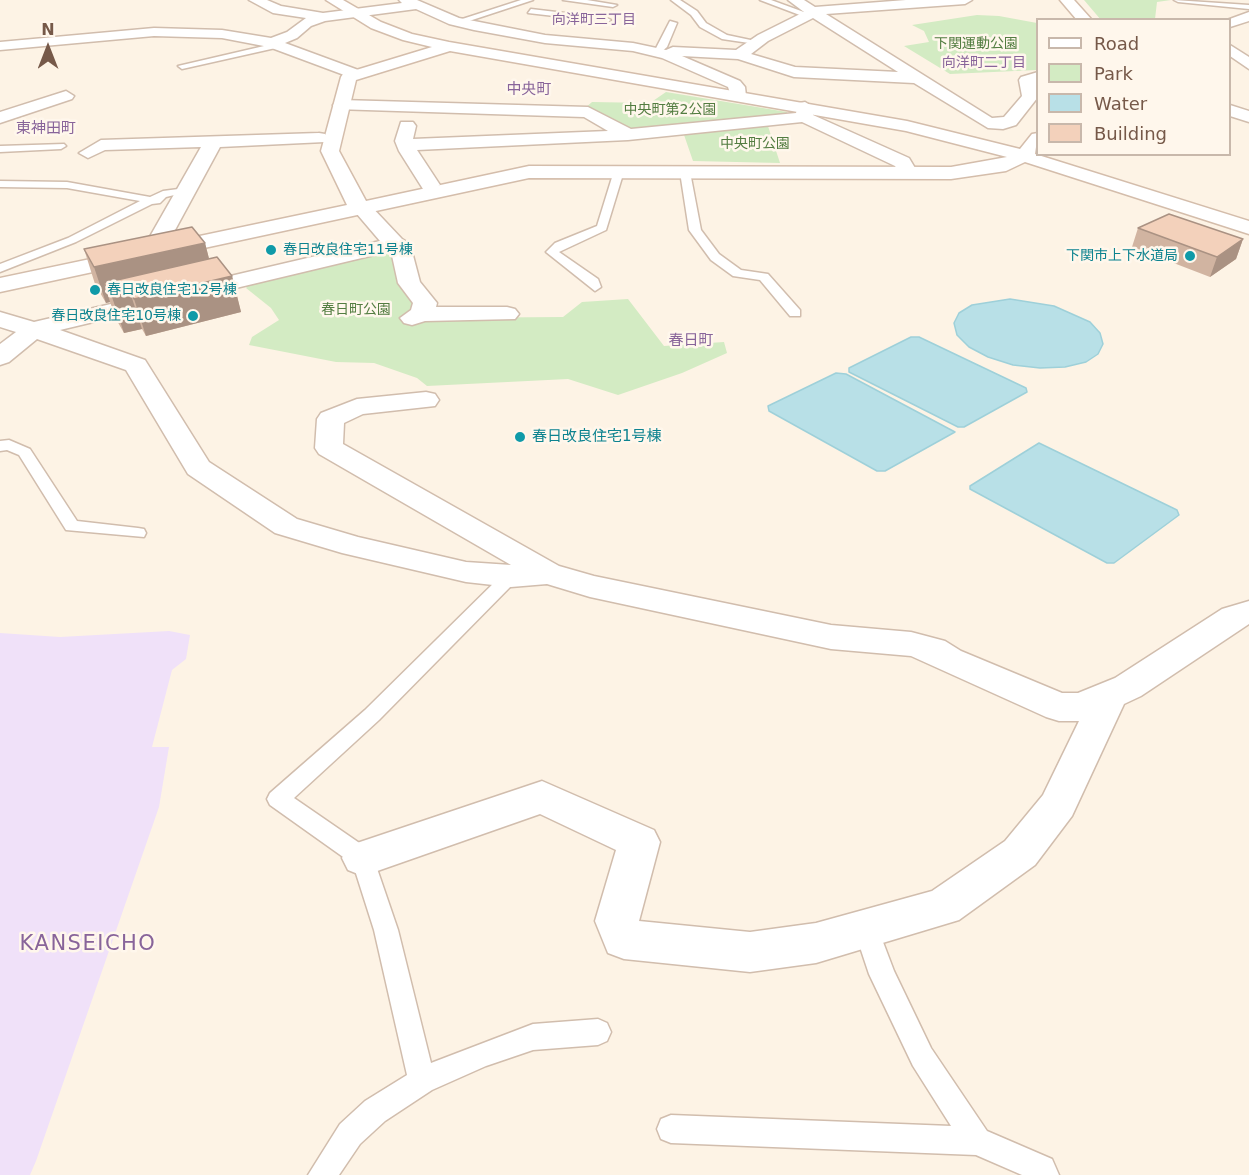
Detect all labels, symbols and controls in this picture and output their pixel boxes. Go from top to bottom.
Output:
district label: 向洋町三丁目 [552,12,636,28]
north arrow [18,18,78,78]
legend [1036,18,1231,156]
text: N [41,20,55,39]
text: Road [1094,33,1139,54]
park label: 下関運動公園 [934,36,1018,52]
district label: 向洋町二丁目 [942,55,1026,71]
text: Park [1094,63,1133,84]
district label: 中央町 [507,81,551,99]
text: Water [1094,93,1147,114]
park label: 中央町第2公園 [624,102,716,118]
district label: 東神田町 [16,120,76,138]
text: Building [1094,123,1167,144]
park label: 中央町公園 [720,136,790,152]
place label: 春日改良住宅11号棟 [283,242,413,258]
marker: 春日改良住宅11号棟 [264,243,278,257]
place label: 下関市上下水道局 [1066,248,1178,264]
marker: 下関市上下水道局 [1183,249,1197,263]
place label: 春日改良住宅12号棟 [107,282,237,298]
marker: 春日改良住宅12号棟 [88,283,102,297]
park label: 春日町公園 [321,302,391,318]
place label: 春日改良住宅10号棟 [51,308,181,324]
marker: 春日改良住宅10号棟 [186,309,200,323]
district label: 春日町 [669,332,713,350]
place label: 春日改良住宅1号棟 [532,428,662,446]
marker: 春日改良住宅1号棟 [513,430,527,444]
district label: KANSEICHO [20,932,156,958]

